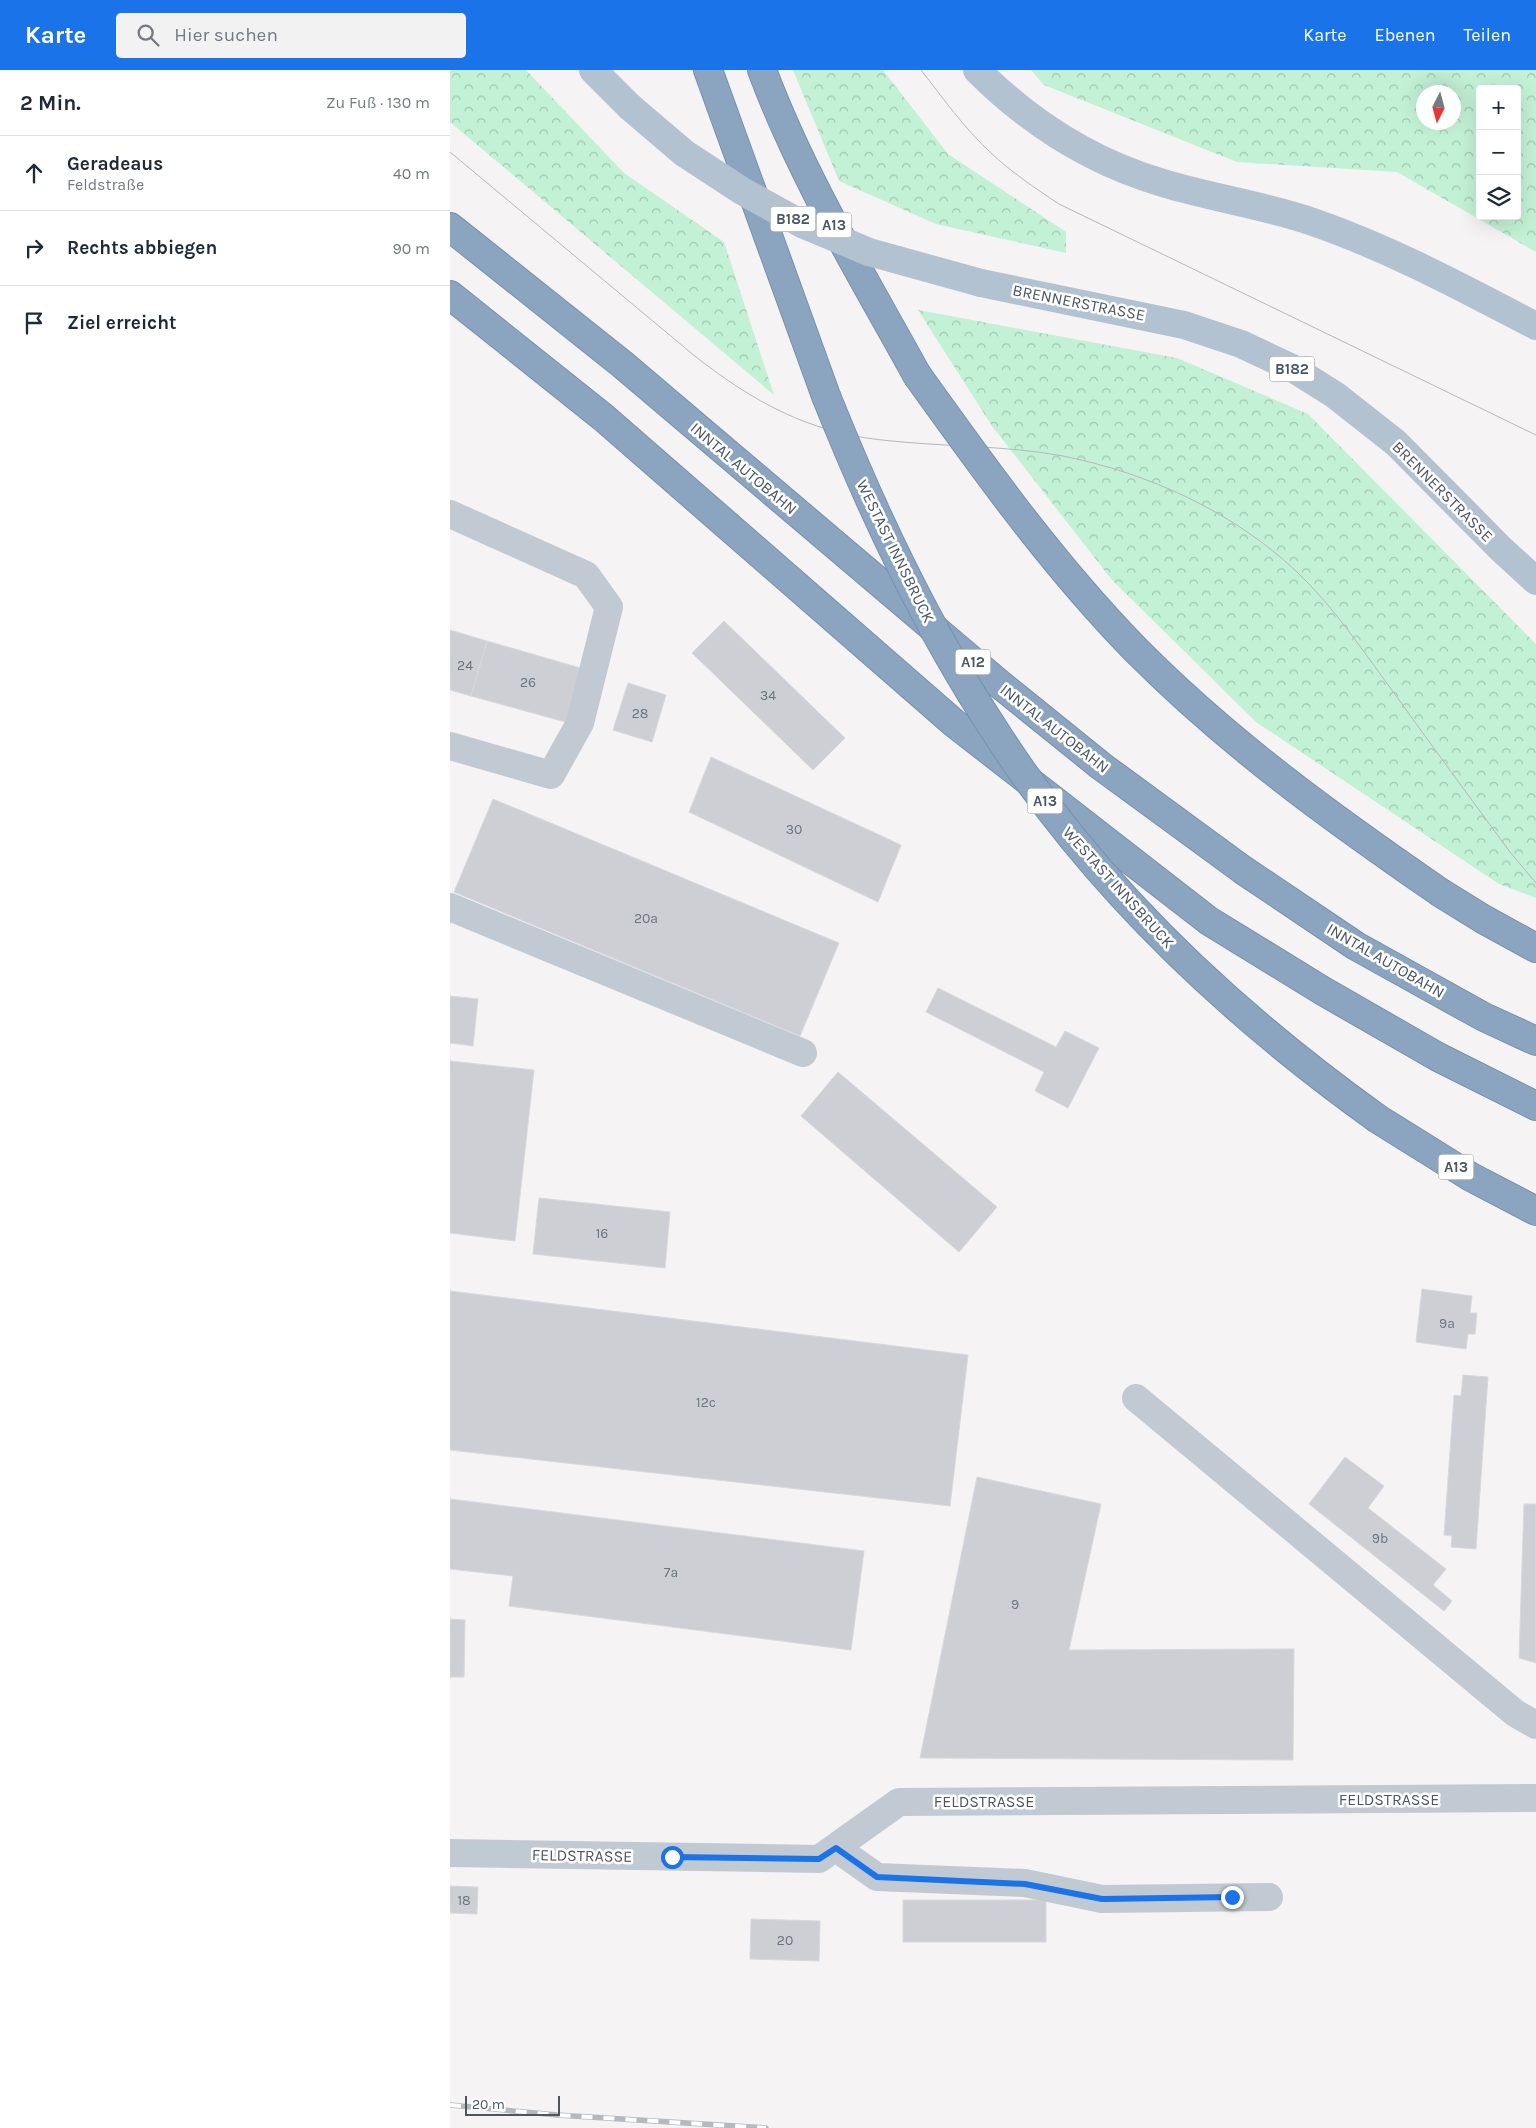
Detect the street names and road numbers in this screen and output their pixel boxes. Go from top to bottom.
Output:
road number: B182 [770,206,816,232]
road number: A13 [816,212,852,238]
street label: BRENNERSTRASSE [1011,280,1147,325]
road number: B182 [1270,356,1314,382]
street label: INNTAL AUTOBAHN [687,418,801,518]
street label: BRENNERSTRASSE [1388,437,1497,546]
street label: WESTAST INNSBRUCK [853,477,939,626]
road number: A12 [956,650,990,674]
street label: INNTAL AUTOBAHN [996,680,1113,777]
road number: A13 [1028,788,1062,814]
street label: WESTAST INNSBRUCK [1059,823,1178,952]
street label: INNTAL AUTOBAHN [1323,919,1448,1002]
road number: A13 [1438,1154,1474,1180]
street label: FELDSTRASSE [1339,1790,1439,1809]
street label: FELDSTRASSE [934,1792,1034,1811]
street label: FELDSTRASSE [532,1845,632,1866]

